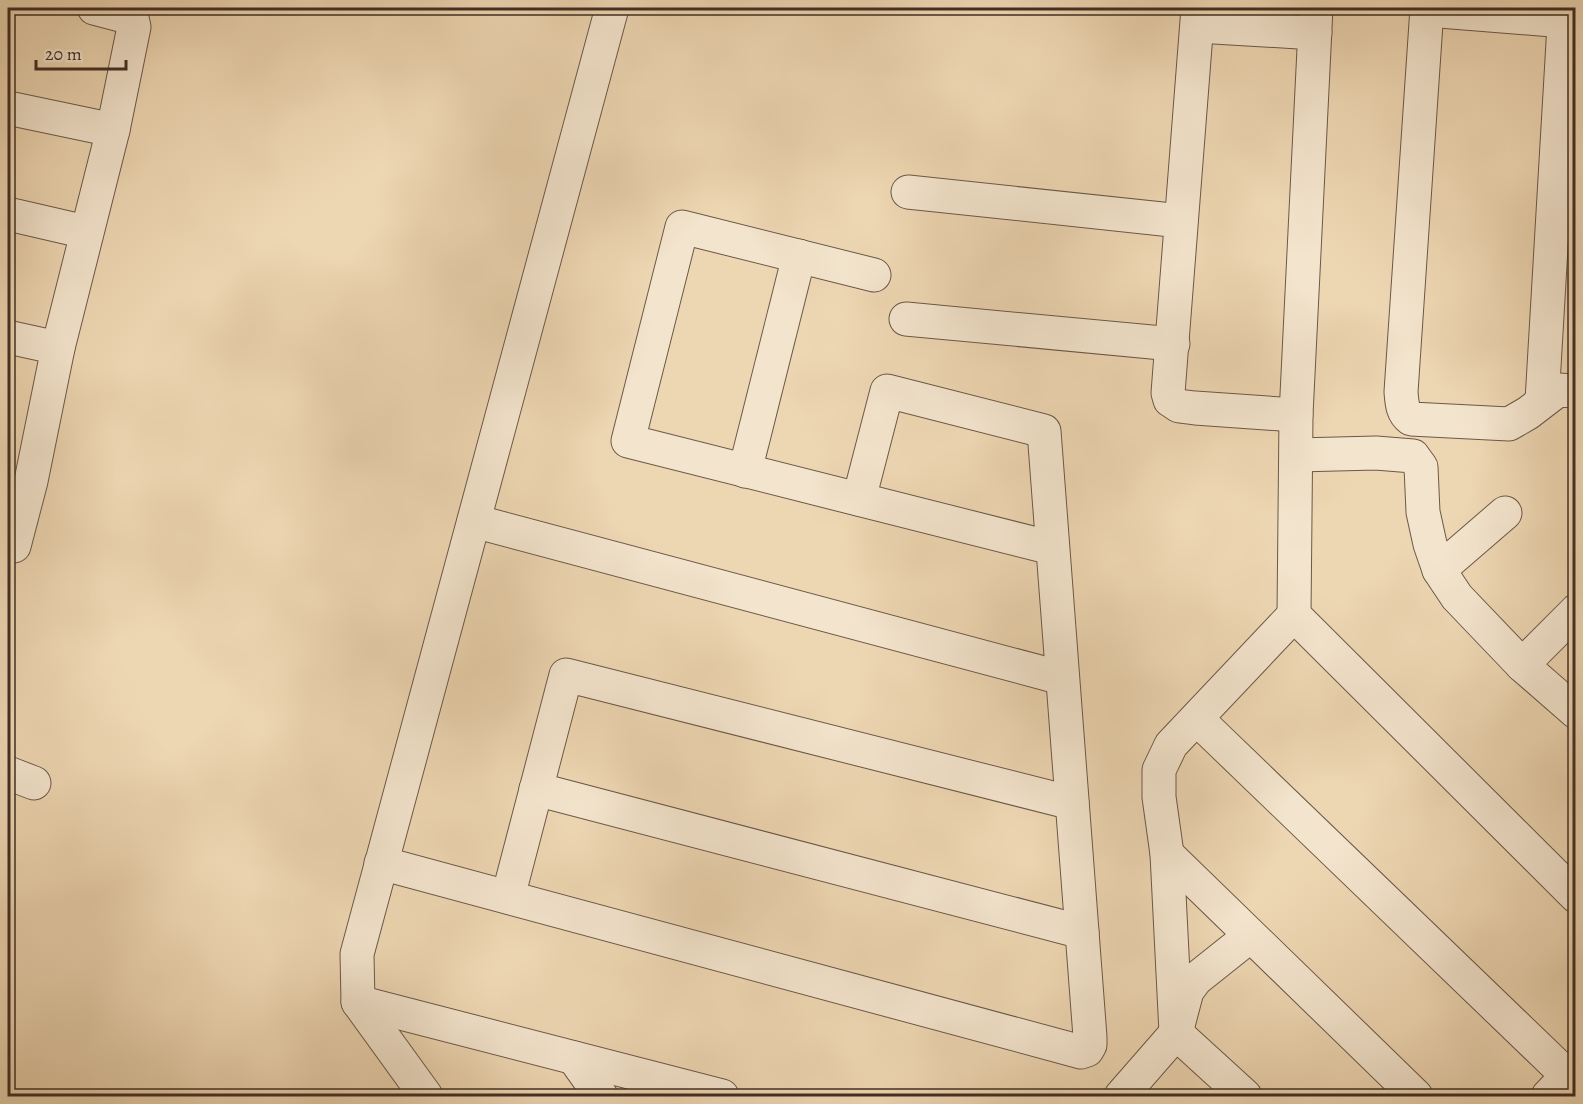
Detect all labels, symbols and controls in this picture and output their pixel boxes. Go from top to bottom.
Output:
scale bar [36,33,126,71]
text: 20 m [45,42,82,66]

